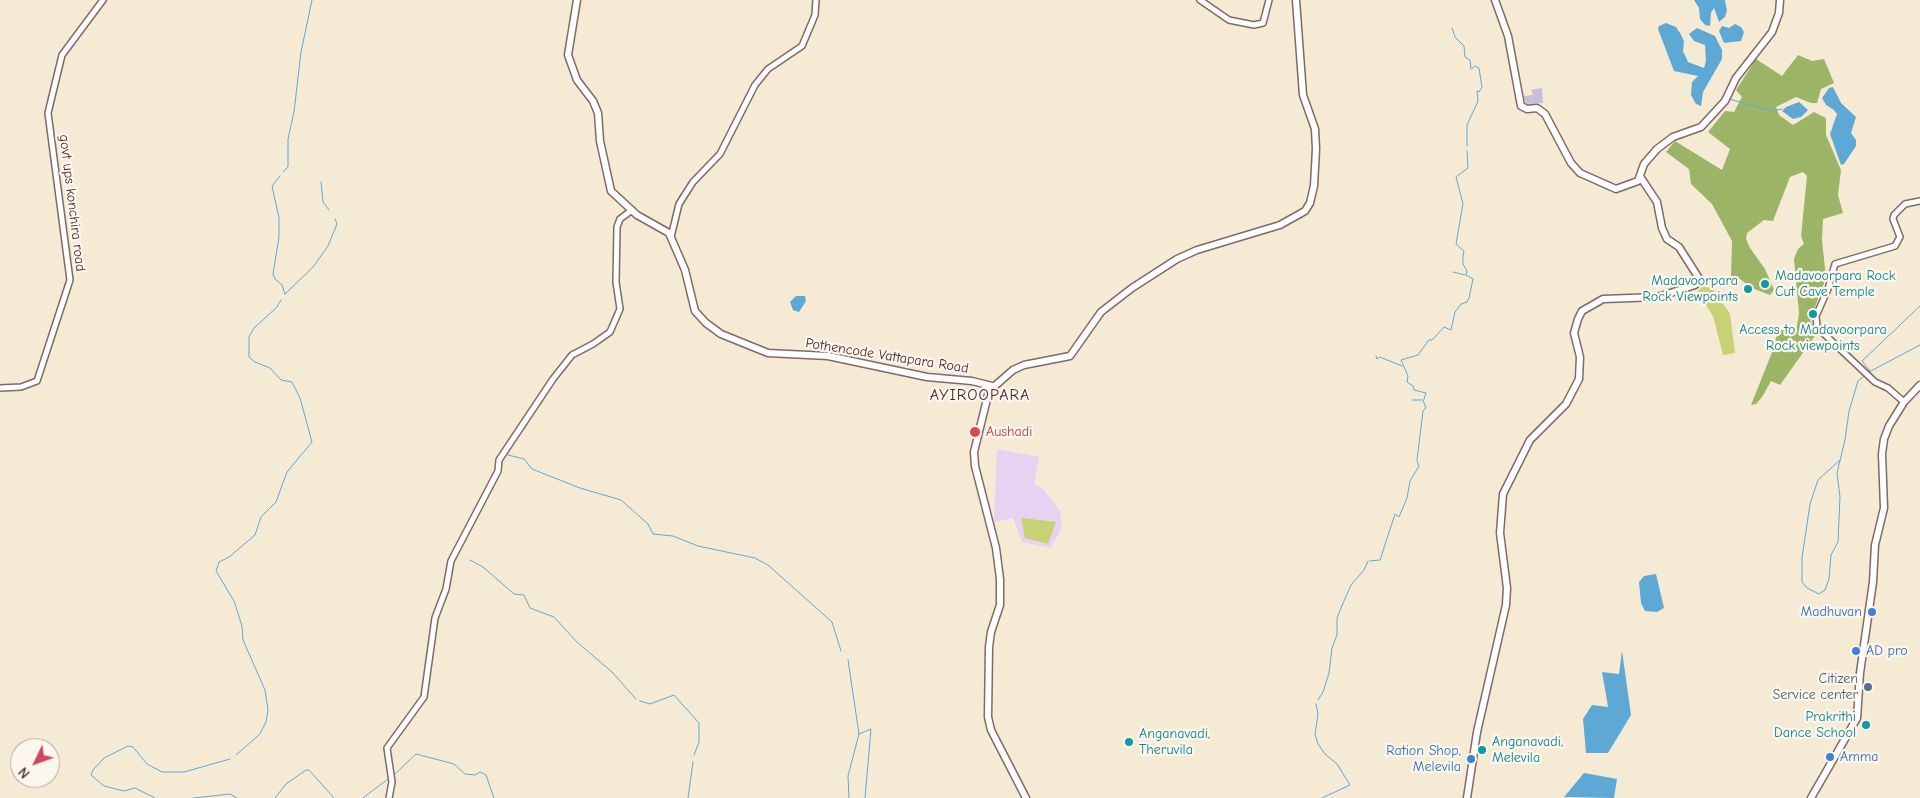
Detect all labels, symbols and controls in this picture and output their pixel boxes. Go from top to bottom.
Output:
street label: govt ups konchira road [55,134,89,272]
place label: Madavoorpara Rock Cut Cave Temple [1775,268,1895,300]
place label: Madavoorpara Rock Viewpoints [1643,273,1738,306]
marker: Madavoorpara Rock Cut Cave Temple [1759,278,1771,290]
marker: Madavoorpara Rock Viewpoints [1742,283,1754,295]
marker: Access to Madavoorpara Rock viewpoints [1807,308,1819,320]
place label: Access to Madavoorpara Rock viewpoints [1739,322,1887,354]
street label: Pothencode Vattapara Road [804,335,970,377]
district label: AYIROOPARA [928,385,1032,405]
place label: Aushadi [986,424,1032,440]
marker: Aushadi [968,425,982,439]
place label: Madhuvan [1800,604,1862,620]
marker: Madhuvan [1866,606,1878,618]
place label: AD pro [1866,643,1908,659]
marker: AD pro [1850,645,1862,657]
place label: Citizen Service center [1773,671,1858,704]
marker: Citizen Service center [1862,681,1874,693]
place label: Prakrithi Dance School [1774,709,1856,742]
marker: Prakrithi Dance School [1860,719,1872,731]
place label: Anganavadi, Theruvila [1139,726,1210,759]
place label: Anganavadi, Melevila [1492,734,1563,766]
marker: Anganavadi, Theruvila [1123,736,1135,748]
north arrow [10,738,60,788]
place label: Ration Shop, Melevila [1386,743,1461,776]
marker: Anganavadi, Melevila [1476,744,1488,756]
place label: Amma [1840,749,1879,765]
marker: Amma [1824,751,1836,763]
marker: Ration Shop, Melevila [1465,753,1477,765]
text: N [15,764,34,782]

